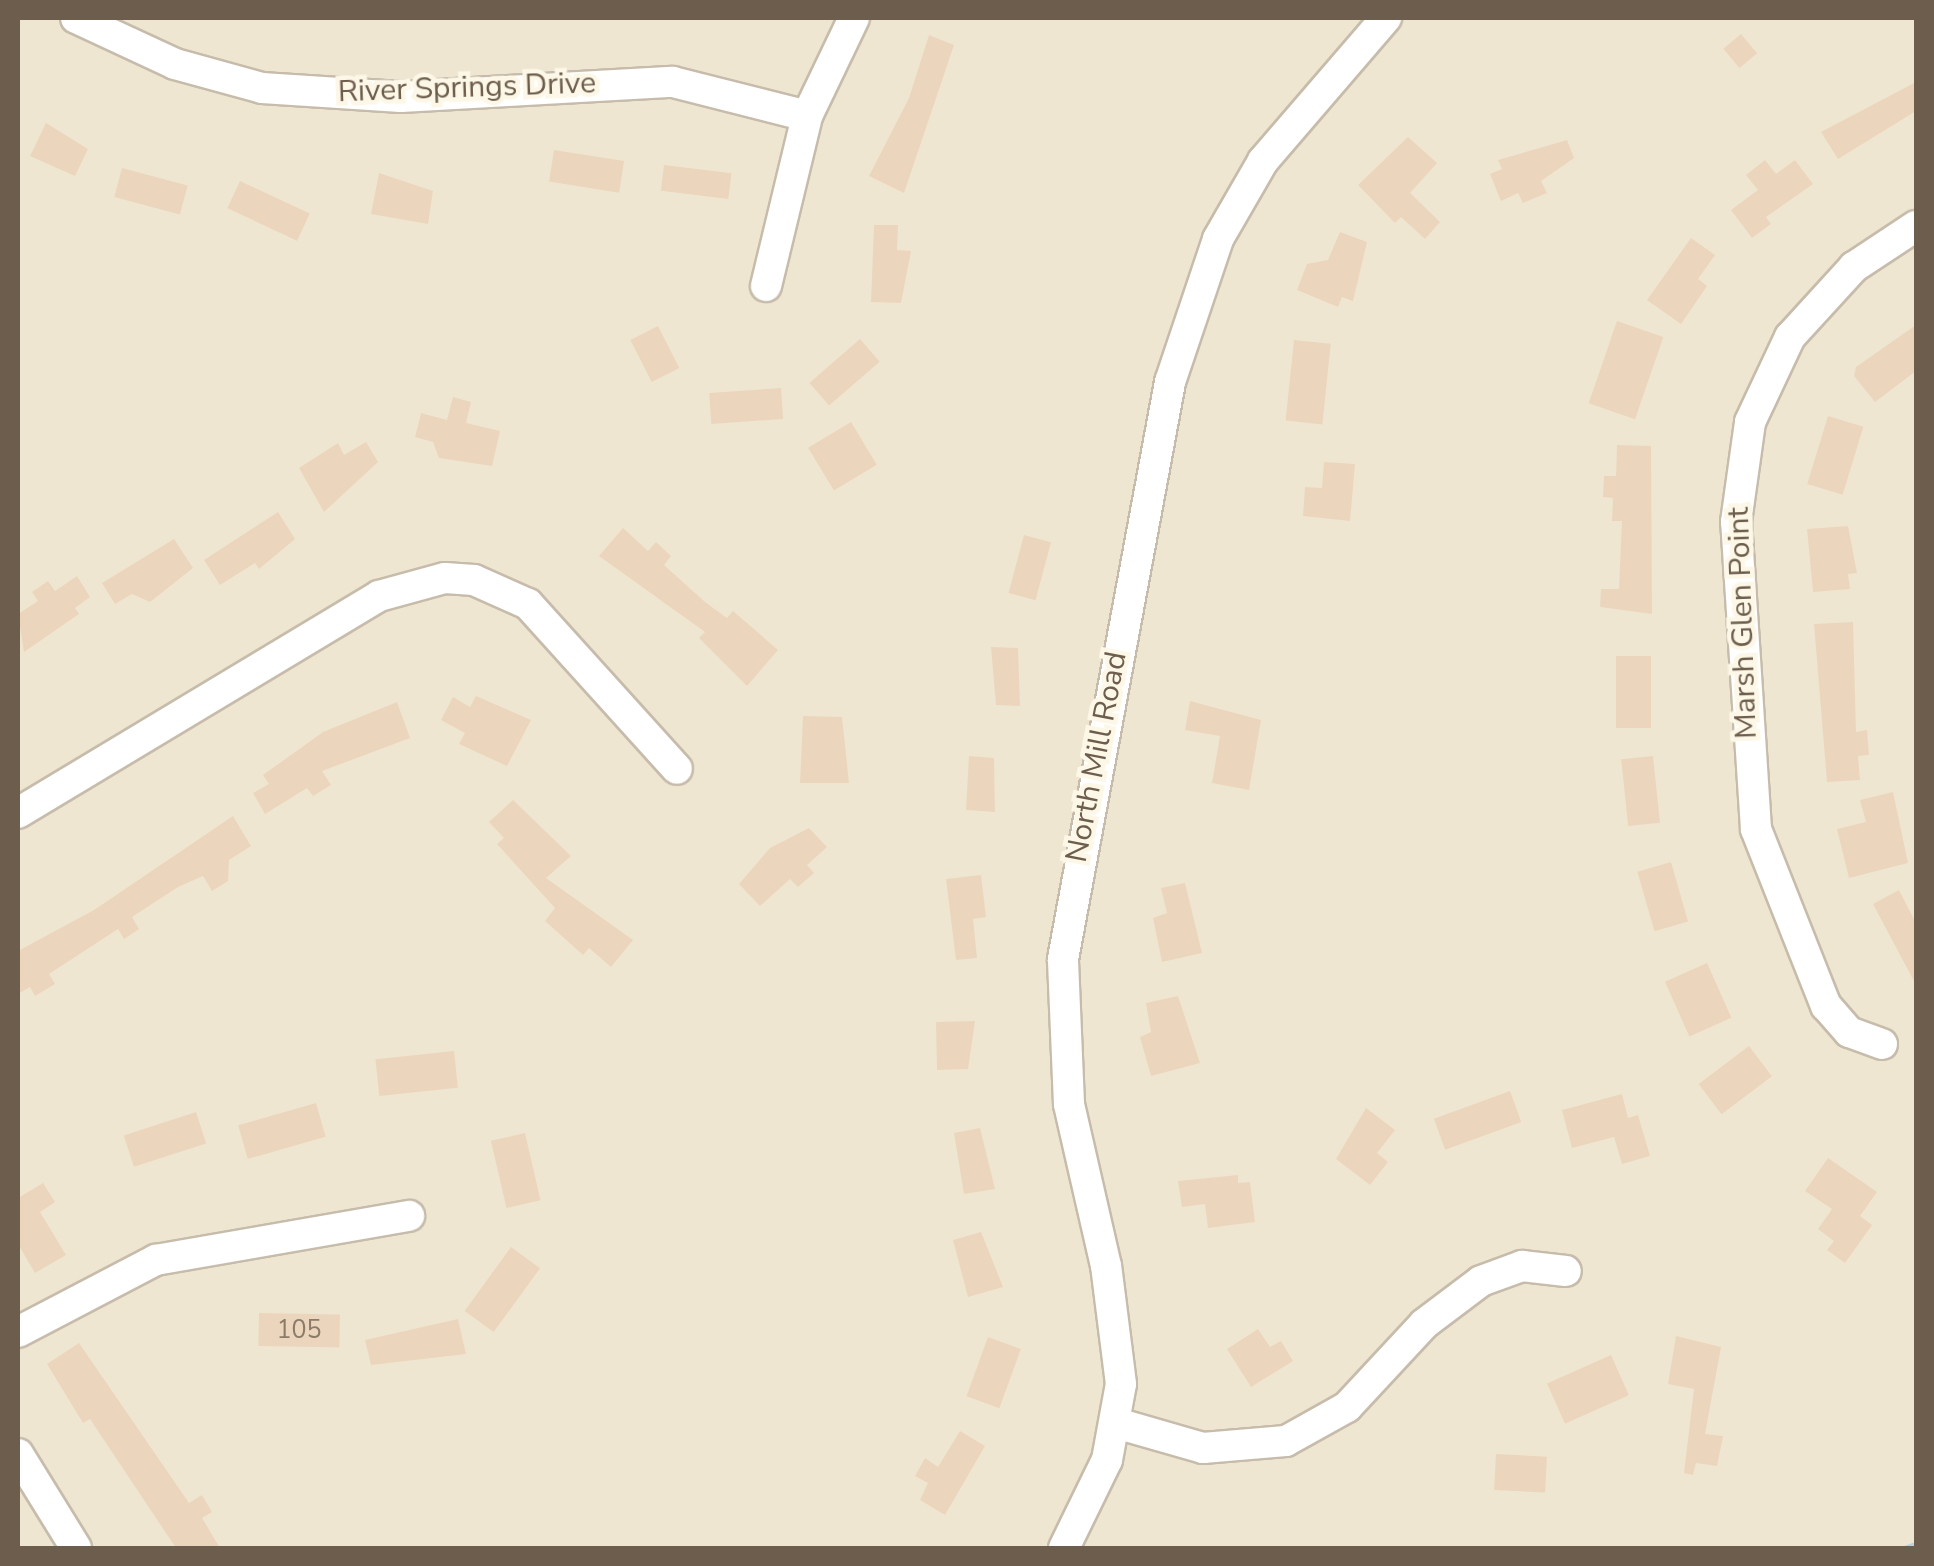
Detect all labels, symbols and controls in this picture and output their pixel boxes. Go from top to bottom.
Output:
street label: River Springs Drive [337,66,597,110]
street label: Marsh Glen Point [1721,506,1765,740]
street label: North Mill Road [1059,649,1135,865]
house number: 105 [277,1315,321,1345]

